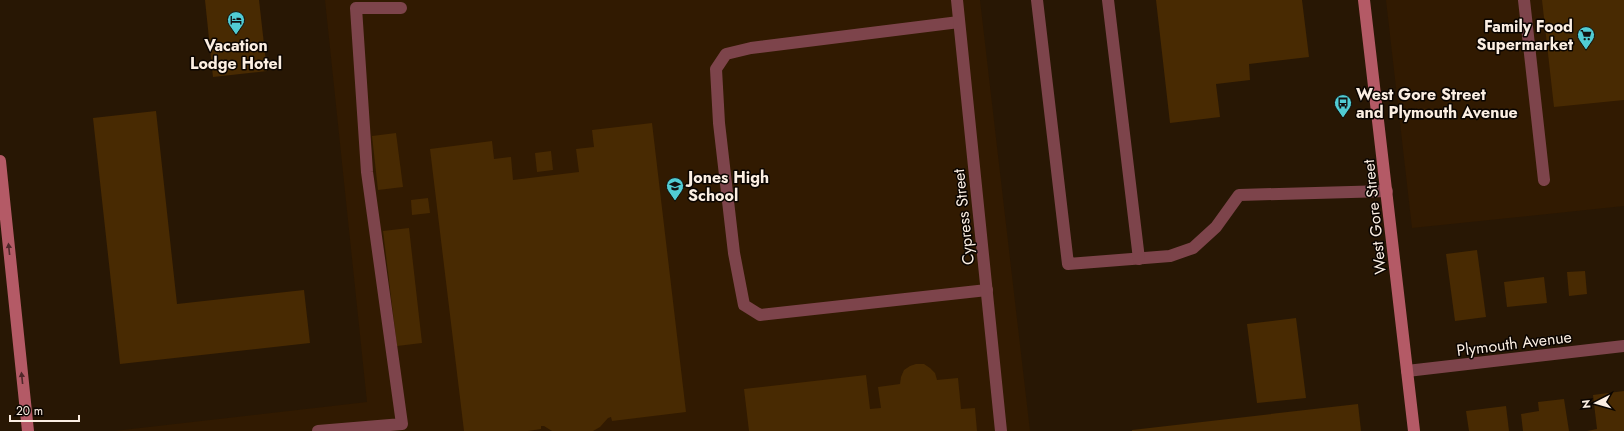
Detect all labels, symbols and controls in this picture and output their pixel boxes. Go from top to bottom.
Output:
hotel icon: Vacation Lodge Hotel [226,10,246,35]
place label: Family Food Supermarket [1477,15,1574,56]
supermarket icon: Family Food Supermarket [1576,25,1596,50]
place label: Vacation Lodge Hotel [190,34,282,75]
place label: West Gore Street and Plymouth Avenue [1356,83,1518,124]
bus stop icon: West Gore Street and Plymouth Avenue [1333,93,1353,118]
street label: West Gore Street [1357,158,1392,276]
place label: Jones High School [685,166,769,207]
street label: Cypress Street [947,168,980,266]
school or university icon: Jones High School [665,176,685,201]
one-way arrow [6,243,12,255]
street label: Plymouth Avenue [1455,325,1573,362]
one-way arrow [19,372,26,384]
north arrow [1576,383,1616,423]
scale bar [10,397,79,423]
text: N [1578,399,1594,409]
text: 20 m [16,402,43,420]

